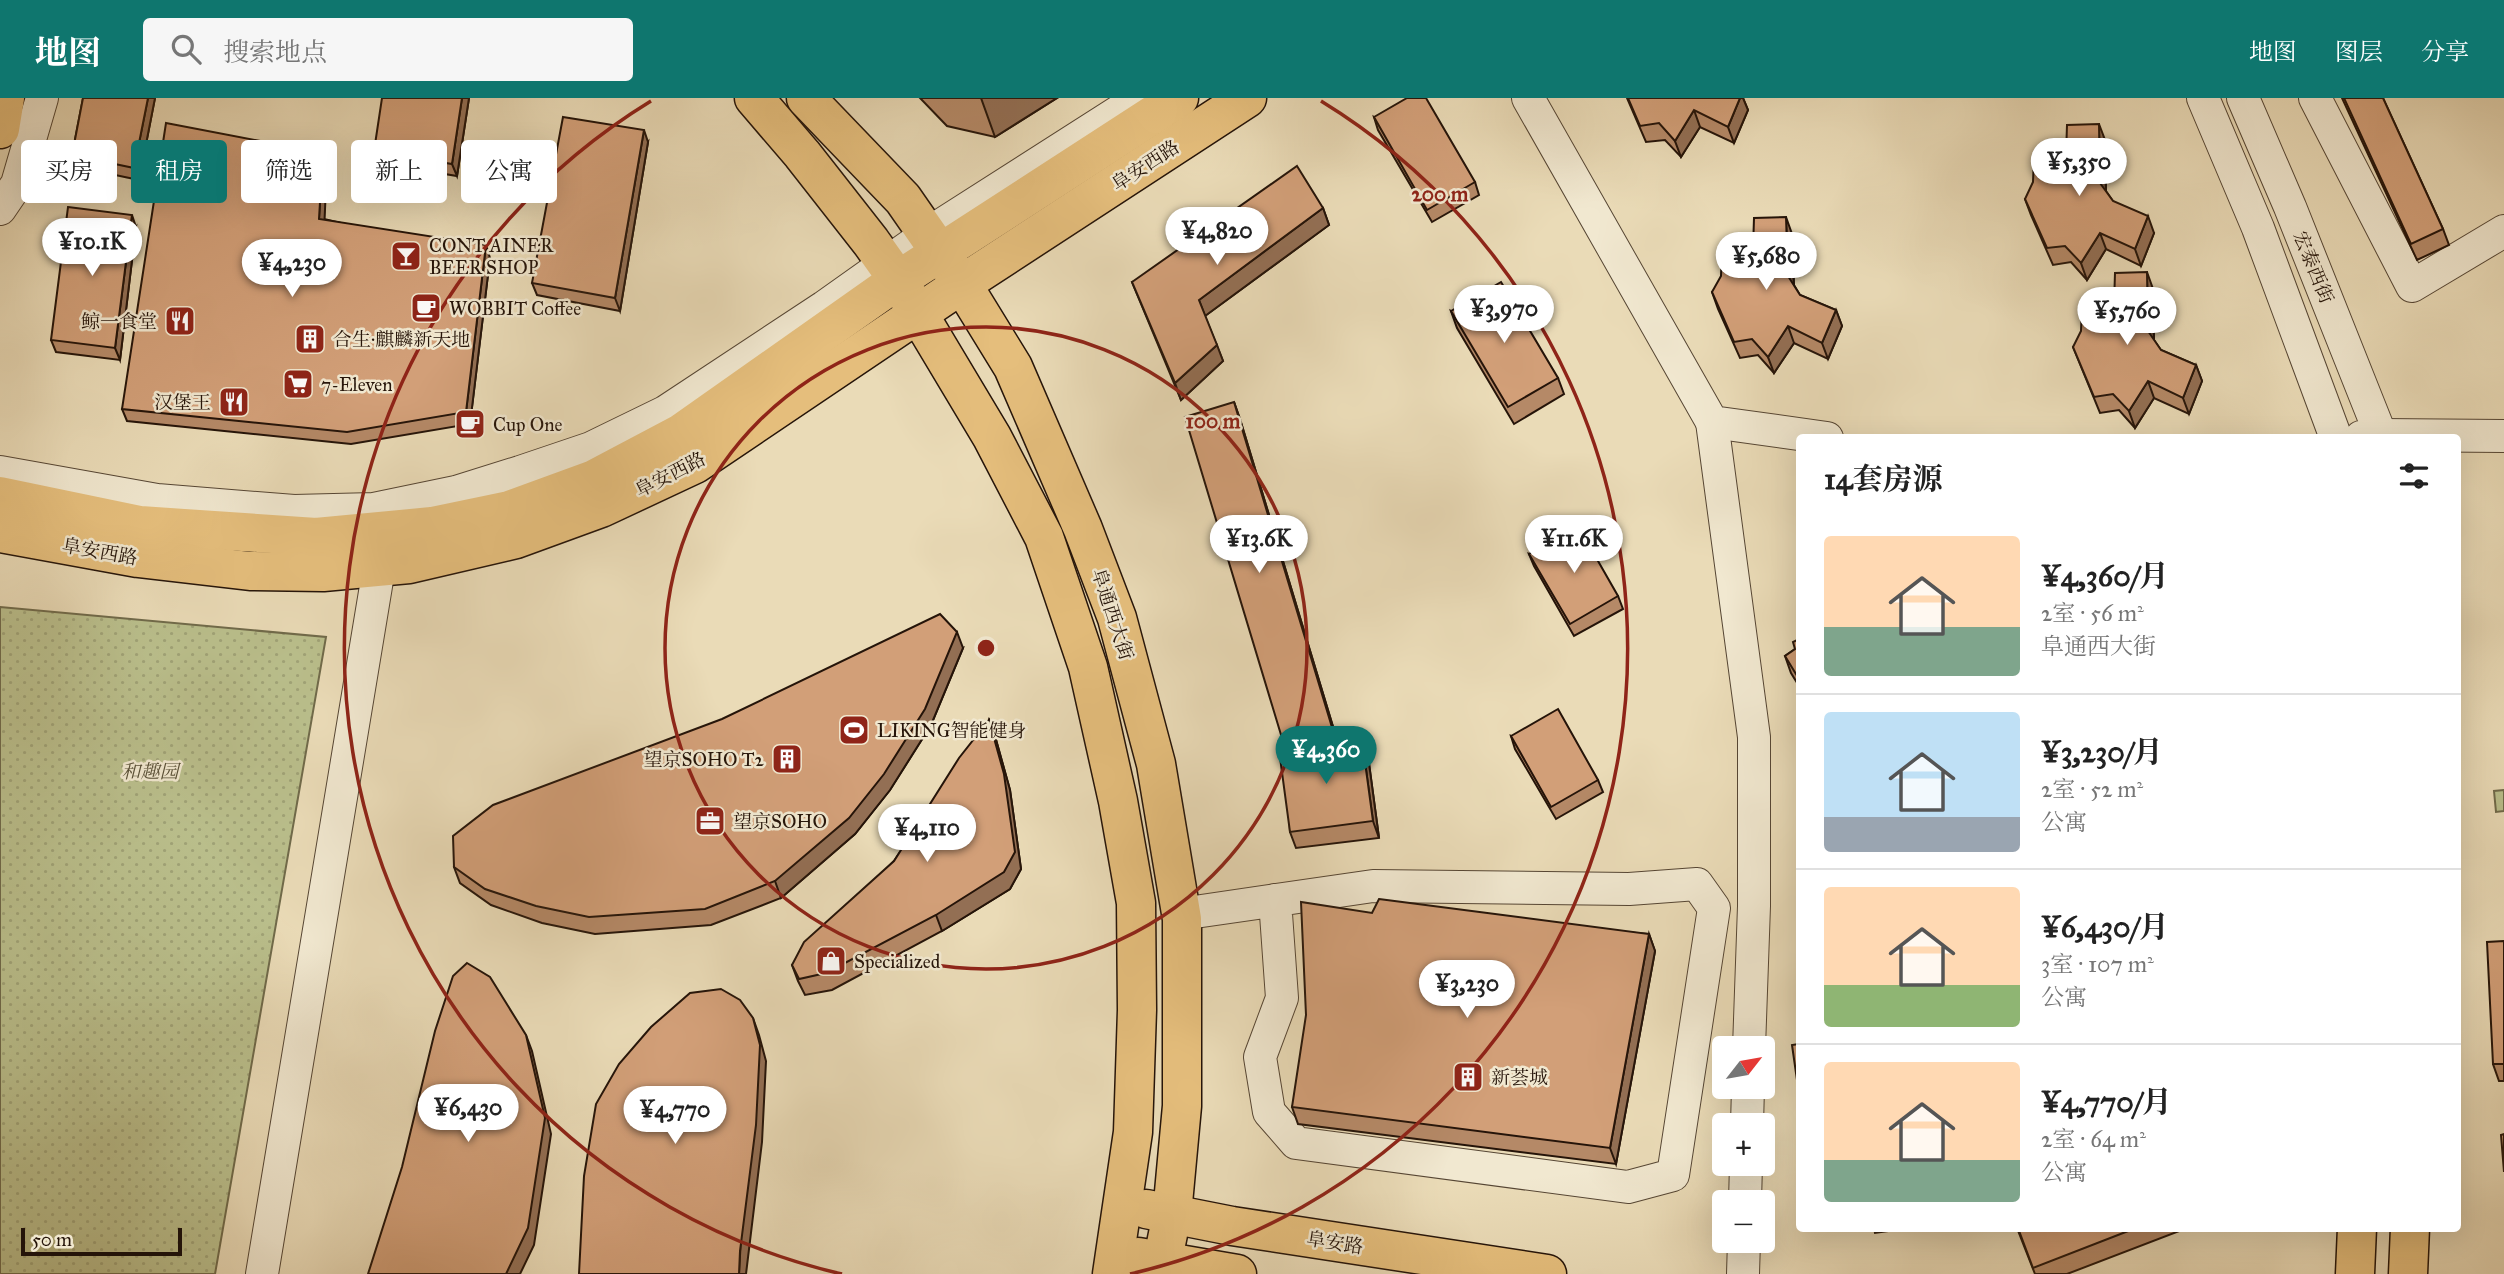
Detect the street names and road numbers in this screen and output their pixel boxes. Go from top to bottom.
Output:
street label: 阜安西路 [1107,135,1183,196]
street label: 宏泰西街 [2289,228,2338,307]
street label: 阜安西路 [631,447,709,502]
street label: 阜安西路 [60,534,139,569]
street label: 阜通西大街 [1087,565,1138,663]
street label: 阜安路 [1305,1227,1365,1258]

